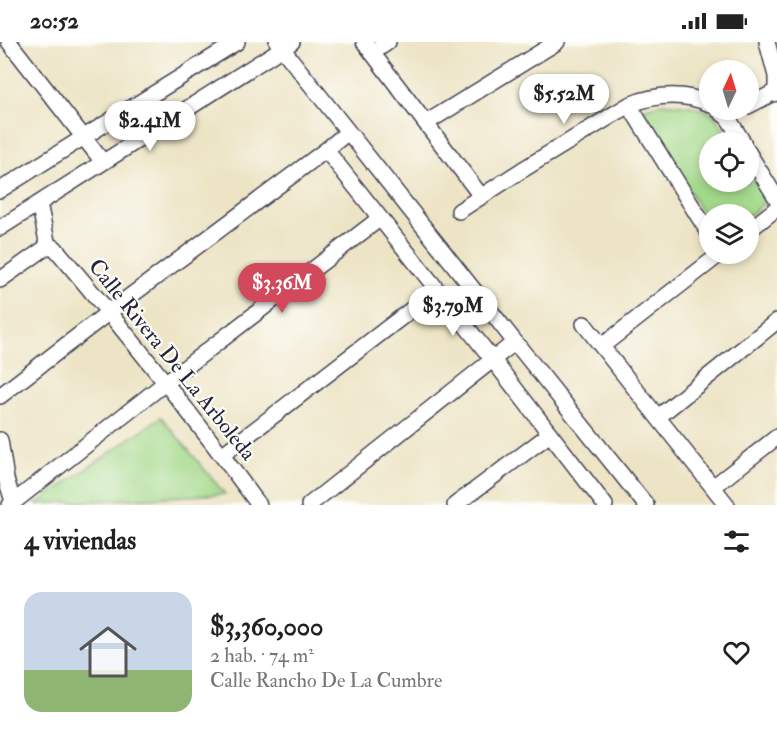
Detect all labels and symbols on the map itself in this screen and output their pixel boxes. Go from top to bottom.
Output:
north arrow [699,60,759,120]
pin: $5.52M [515,74,613,125]
pin: $2.41M [101,101,199,152]
street label: Calle Rivera De La Arboleda [82,253,263,467]
pin: $3.36M [233,263,331,314]
pin: $3.79M [404,286,502,337]

